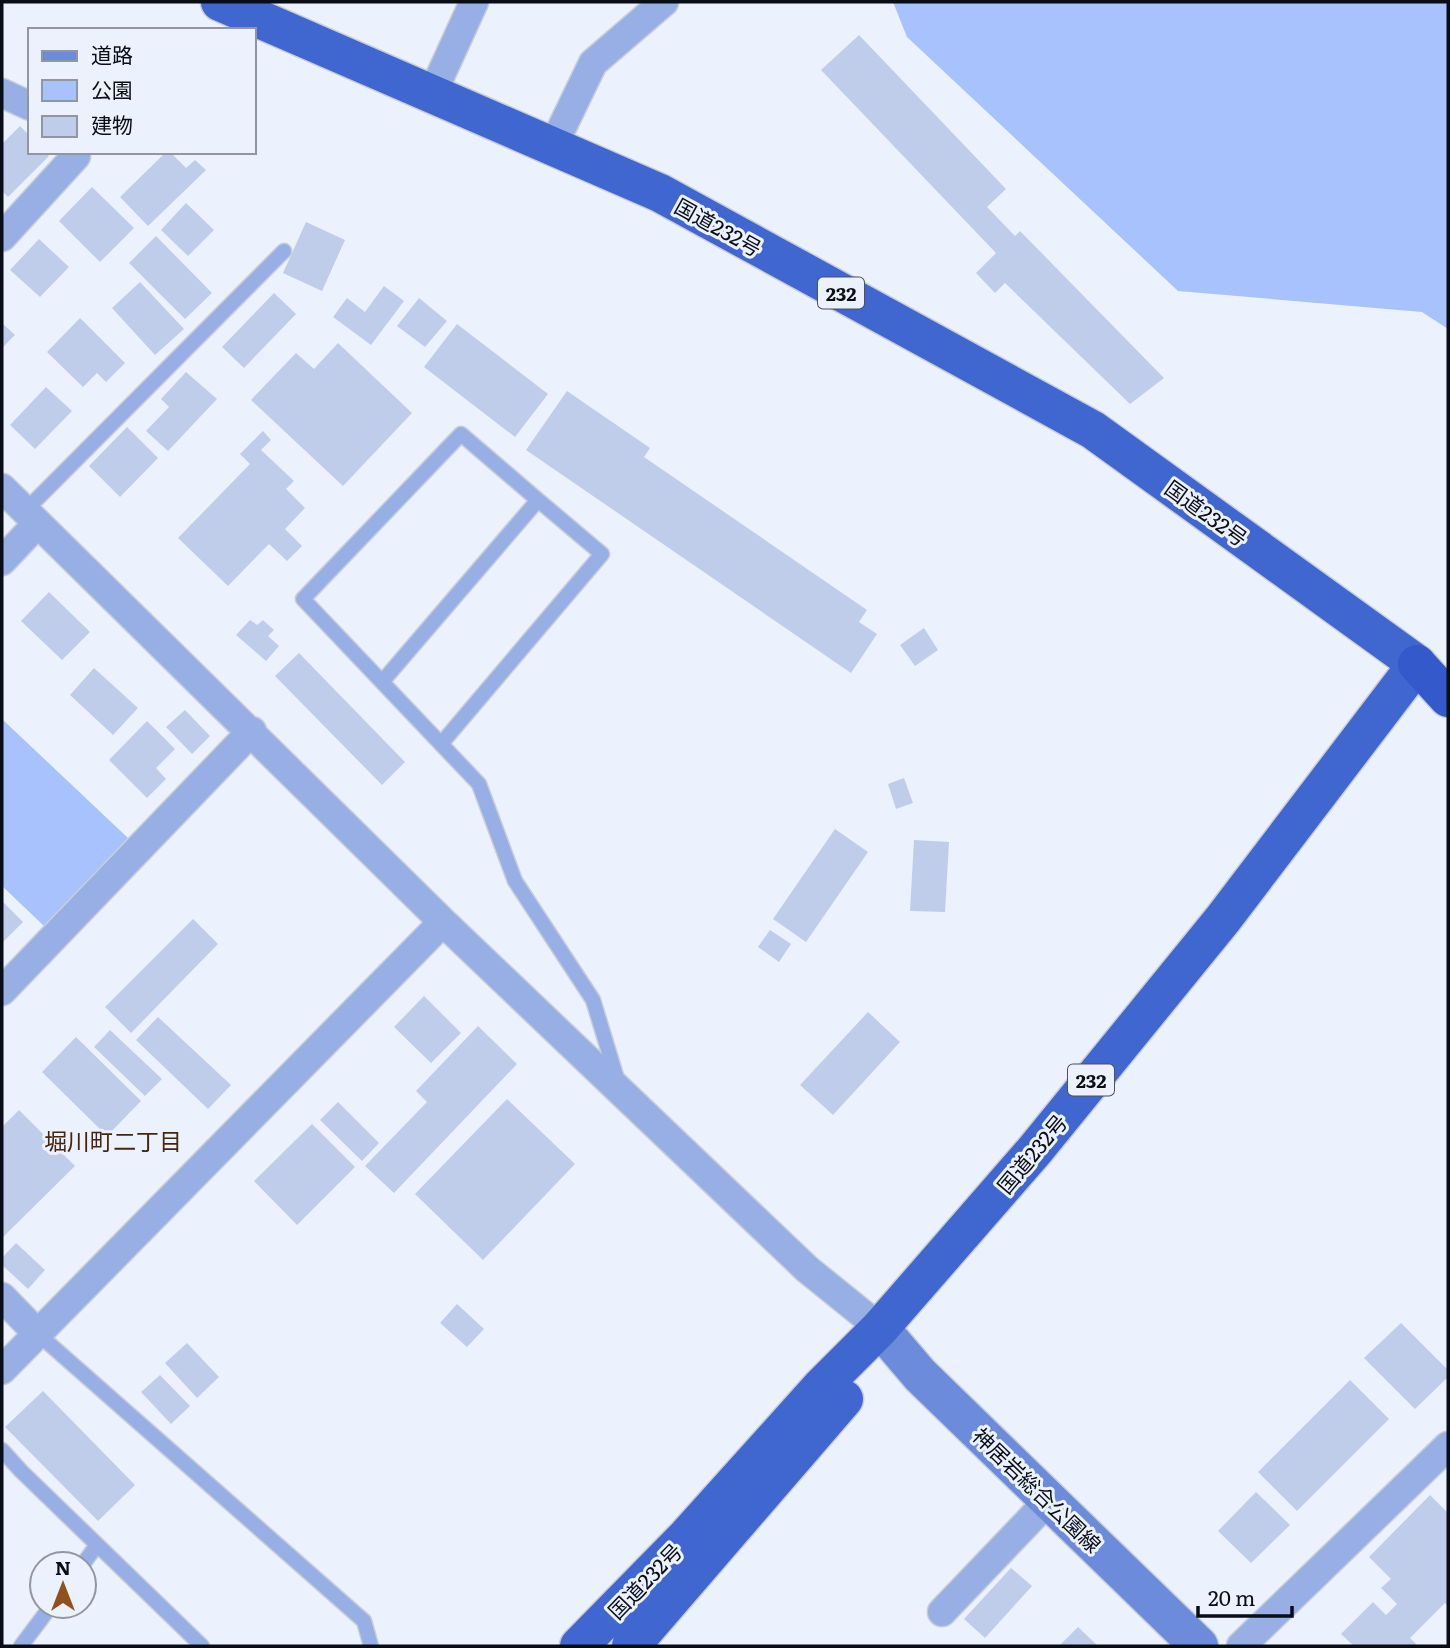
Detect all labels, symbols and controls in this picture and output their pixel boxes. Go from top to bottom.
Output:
legend [28,28,256,154]
text: 道路 [91,38,133,69]
text: 公園 [91,73,133,104]
text: 建物 [91,108,133,139]
street label: 国道232号 [670,189,768,263]
road number: 232 [818,278,864,308]
street label: 国道232号 [1159,472,1255,552]
road number: 232 [1068,1064,1114,1096]
street label: 国道232号 [989,1107,1073,1199]
district label: 堀川町二丁目 [44,1123,182,1157]
street label: 神居岩総合公園線 [967,1419,1109,1559]
street label: 国道232号 [600,1535,688,1625]
north arrow [28,1550,98,1620]
text: N [55,1553,71,1581]
scale bar [1198,1574,1292,1618]
text: 20 m [1208,1581,1255,1612]

